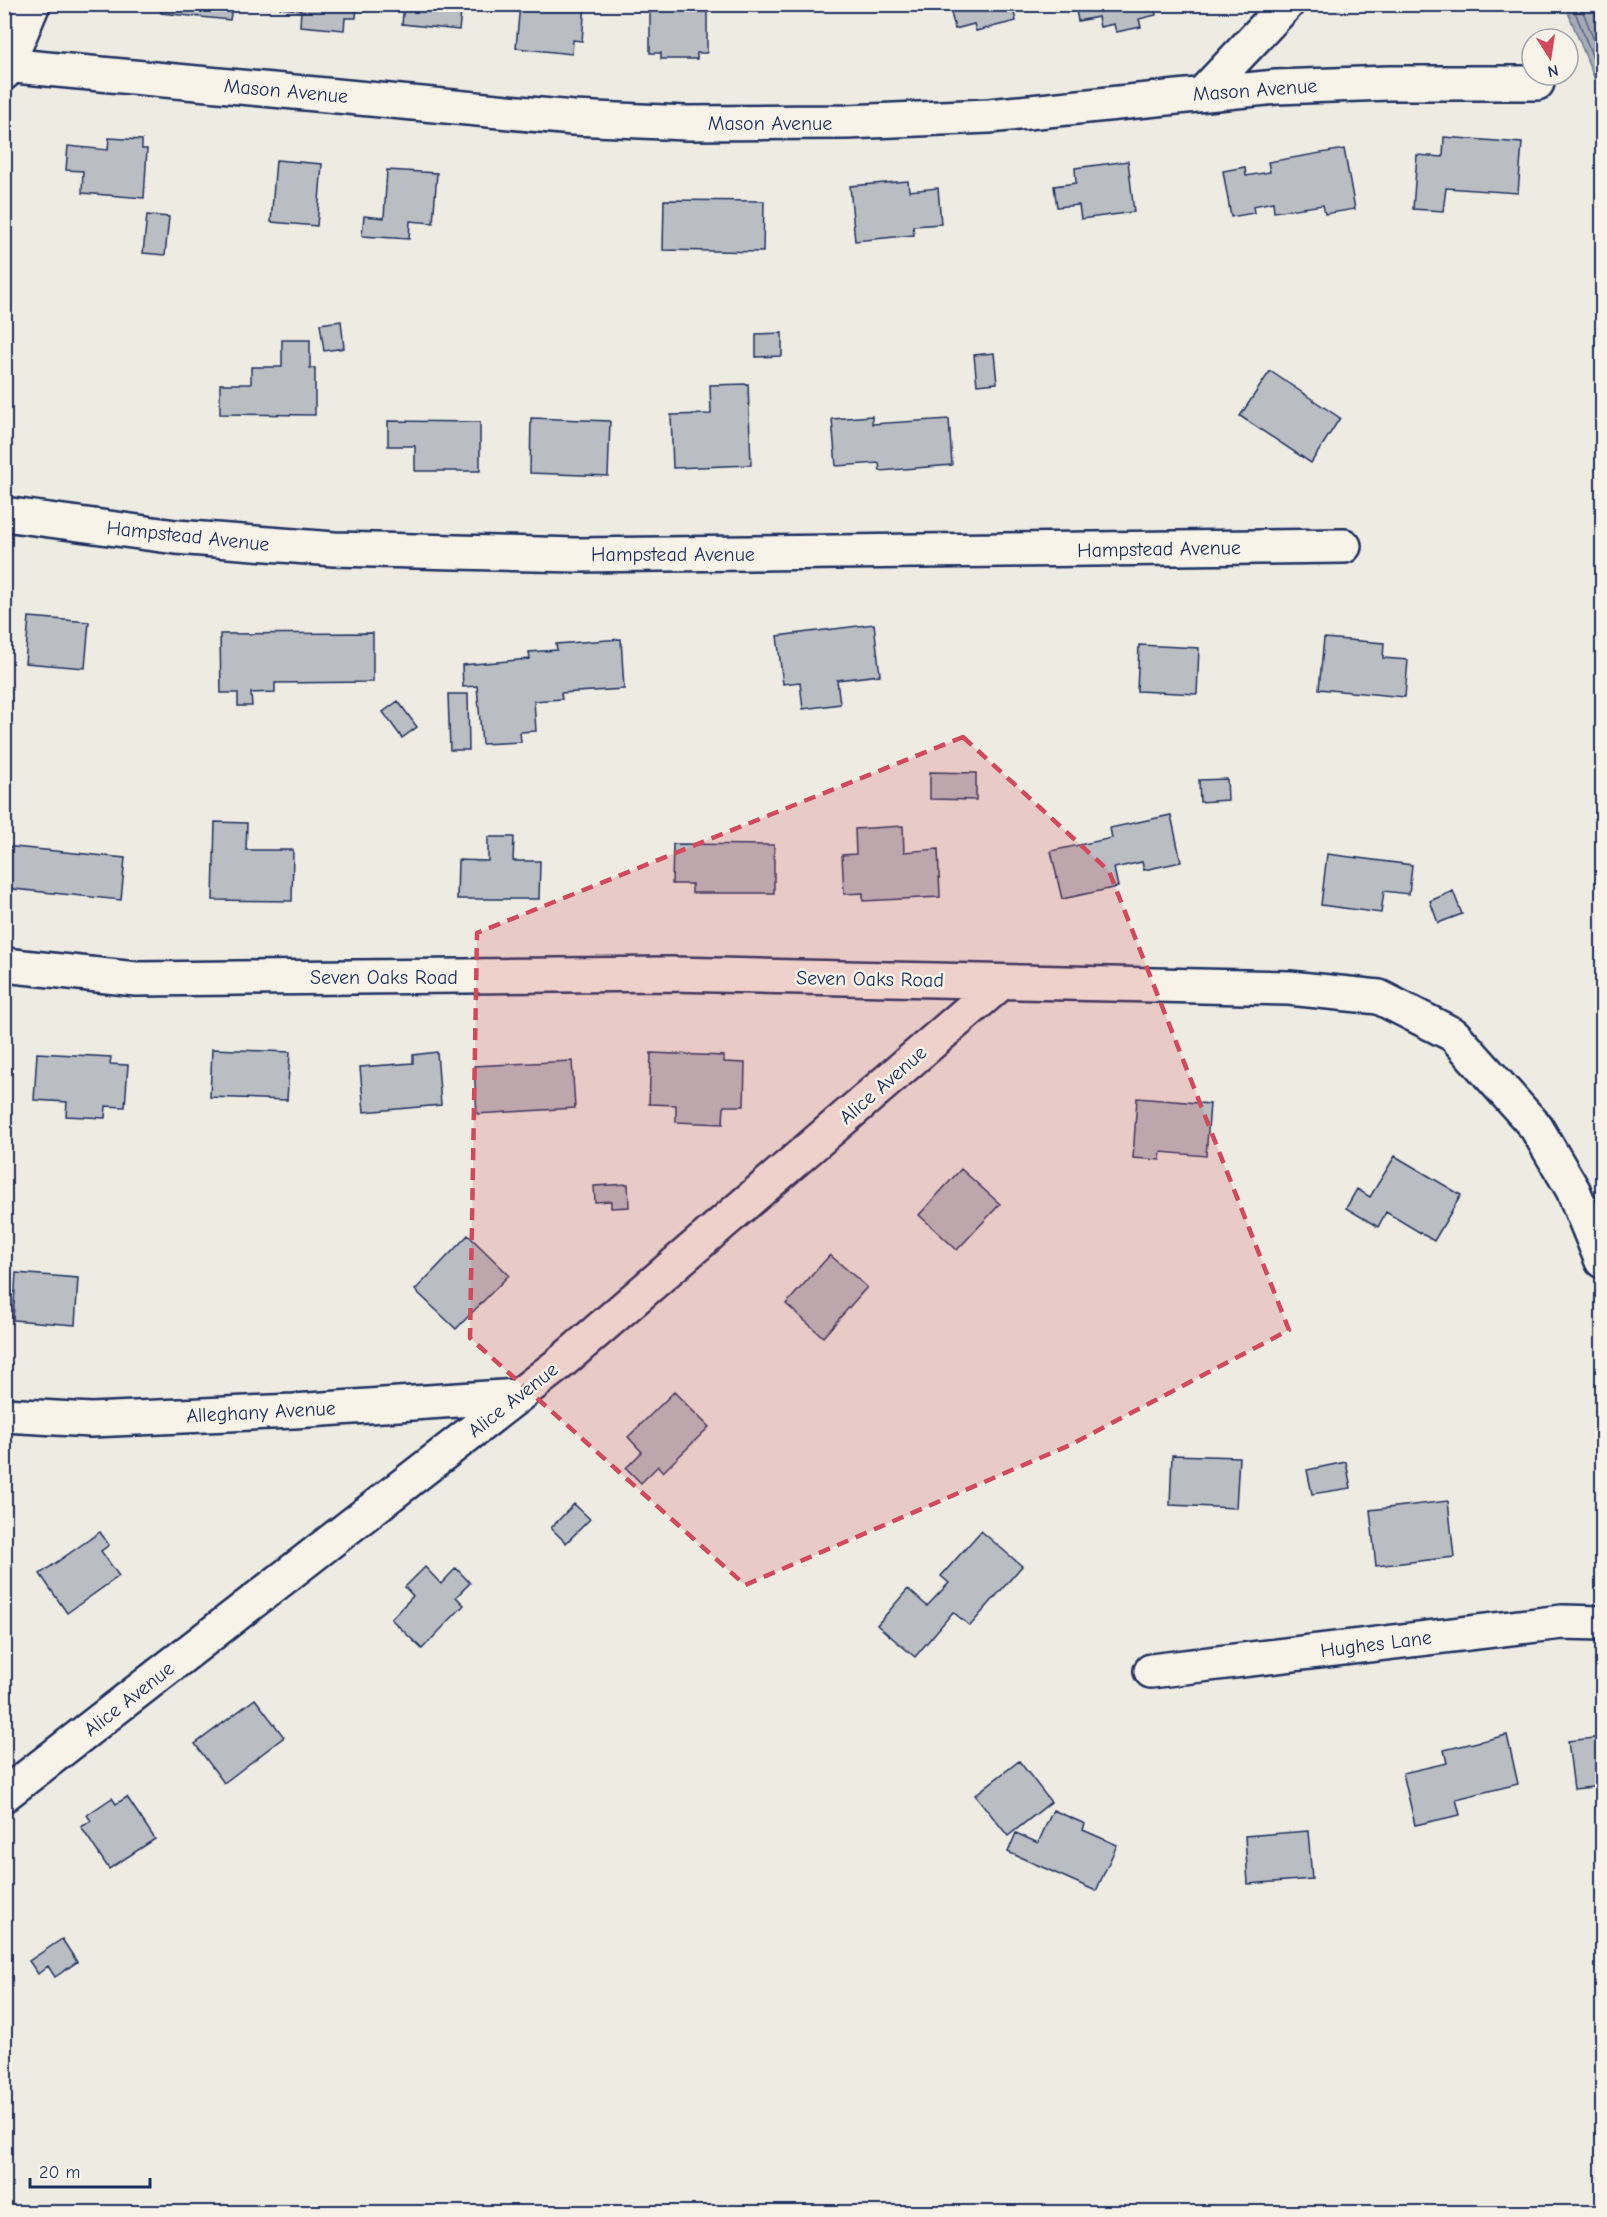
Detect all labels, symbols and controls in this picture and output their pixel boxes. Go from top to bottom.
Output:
north arrow [1520,27,1580,87]
text: N [1546,61,1560,81]
street label: Mason Avenue [223,74,349,108]
street label: Mason Avenue [1192,74,1318,106]
street label: Mason Avenue [708,112,832,135]
street label: Hampstead Avenue [105,516,271,556]
street label: Hampstead Avenue [1077,536,1241,562]
street label: Hampstead Avenue [591,543,755,566]
street label: Seven Oaks Road [310,966,458,989]
street label: Seven Oaks Road [796,966,944,992]
street label: Alice Avenue [835,1041,931,1129]
street label: Alice Avenue [463,1358,563,1442]
street label: Alleghany Avenue [186,1397,336,1427]
street label: Hughes Lane [1319,1626,1433,1662]
street label: Alice Avenue [79,1657,179,1741]
scale bar [30,2151,150,2189]
text: 20 m [39,2162,80,2183]

